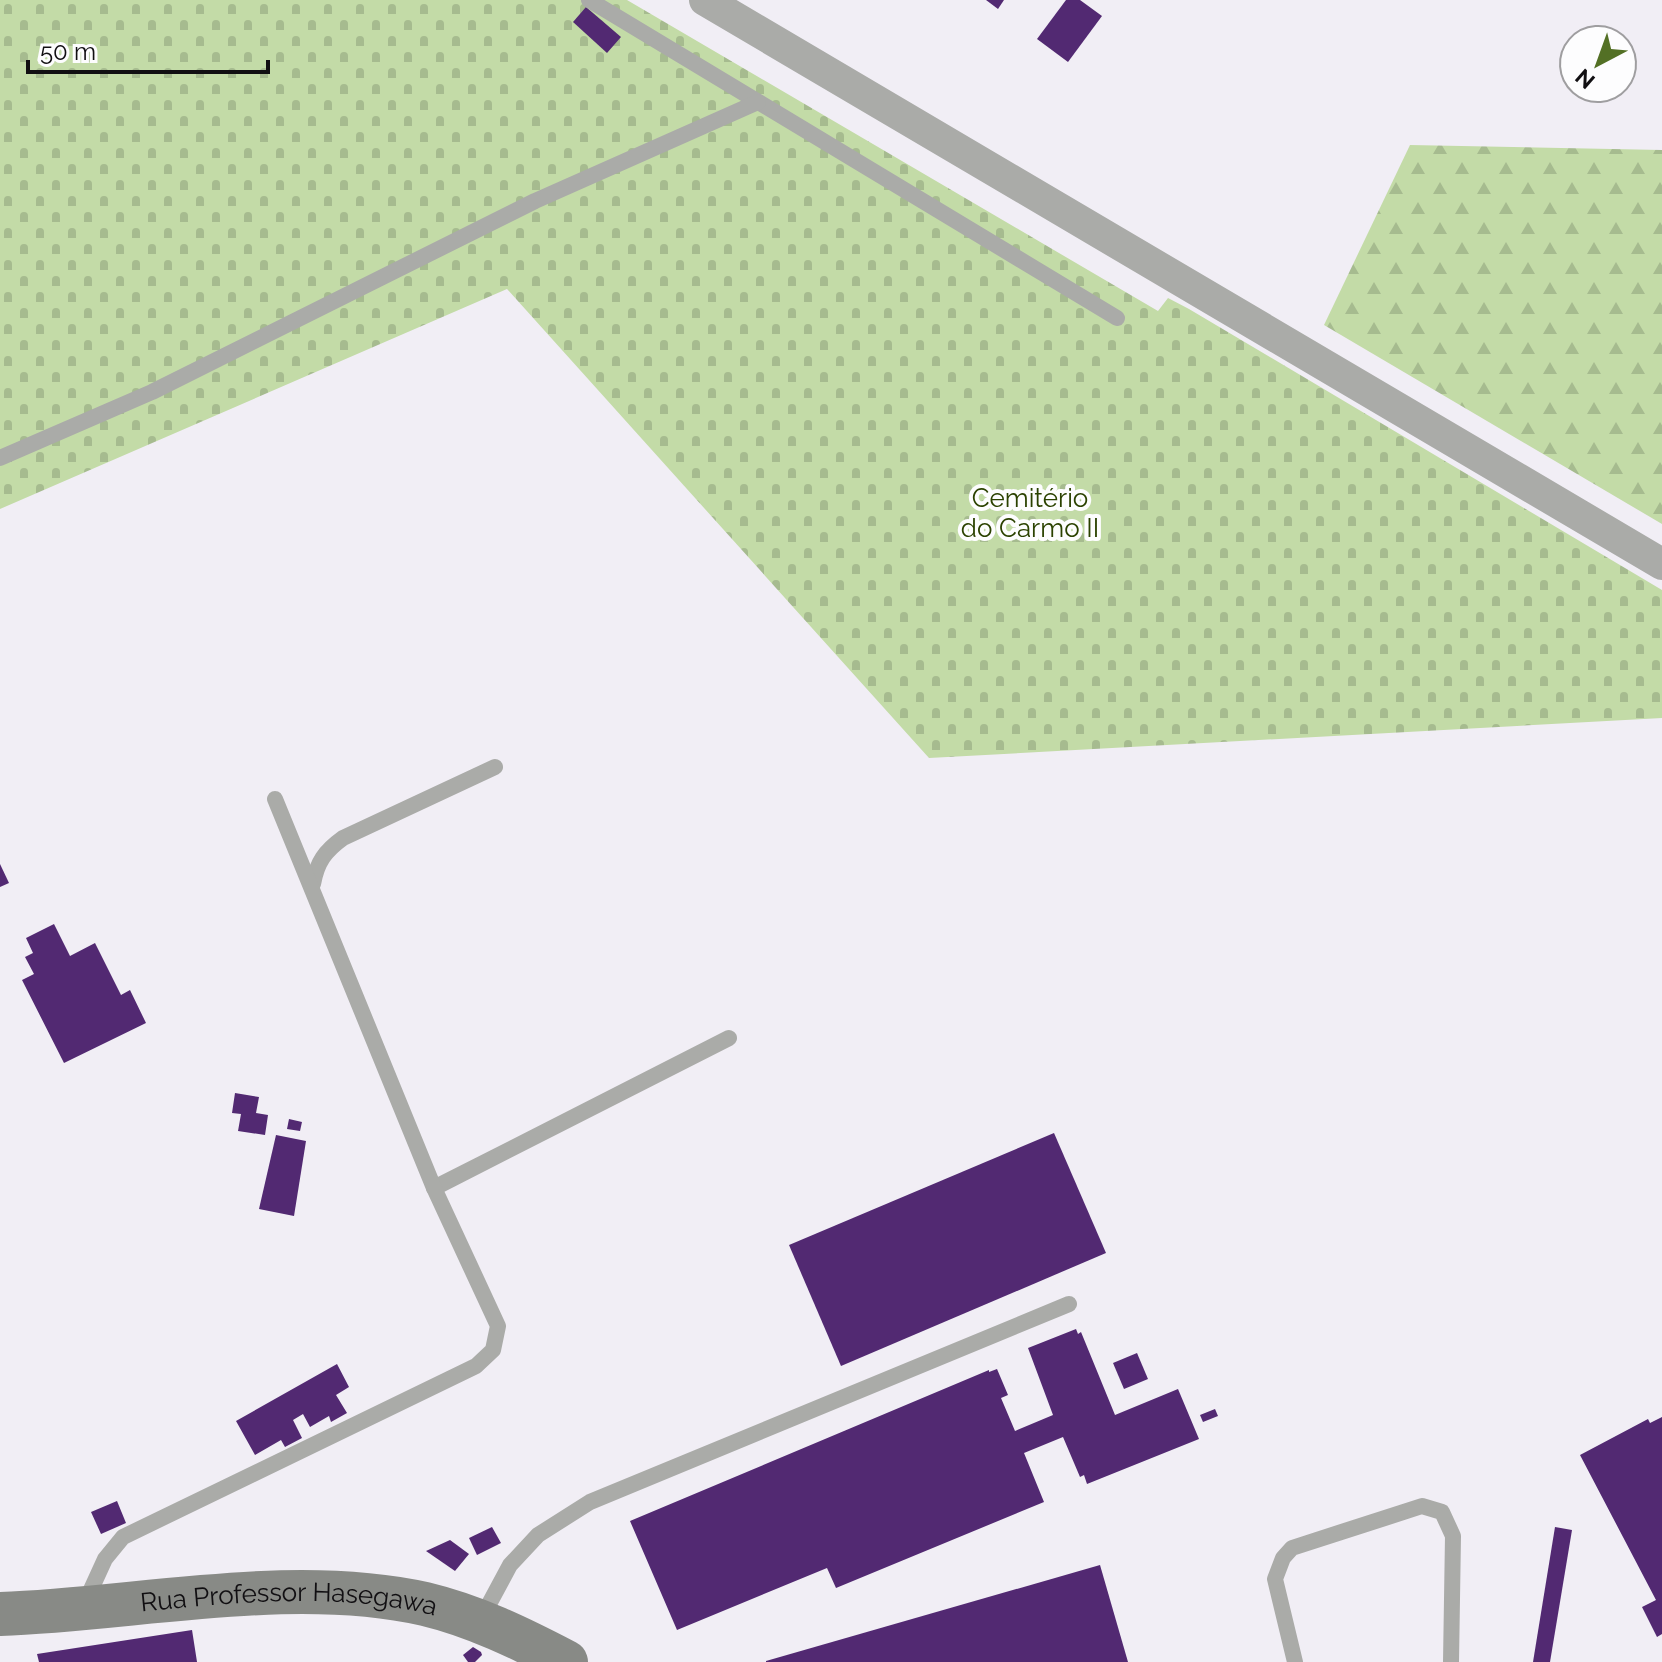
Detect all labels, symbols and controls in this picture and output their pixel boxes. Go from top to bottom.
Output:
scale bar [28,24,268,74]
north arrow [1558,24,1638,104]
text: 50 m [40,37,96,66]
text: N [1570,64,1600,94]
park label: Cemitério do Carmo II [961,483,1099,543]
street label: Rua Professor Hasegawa [139,1577,441,1622]

